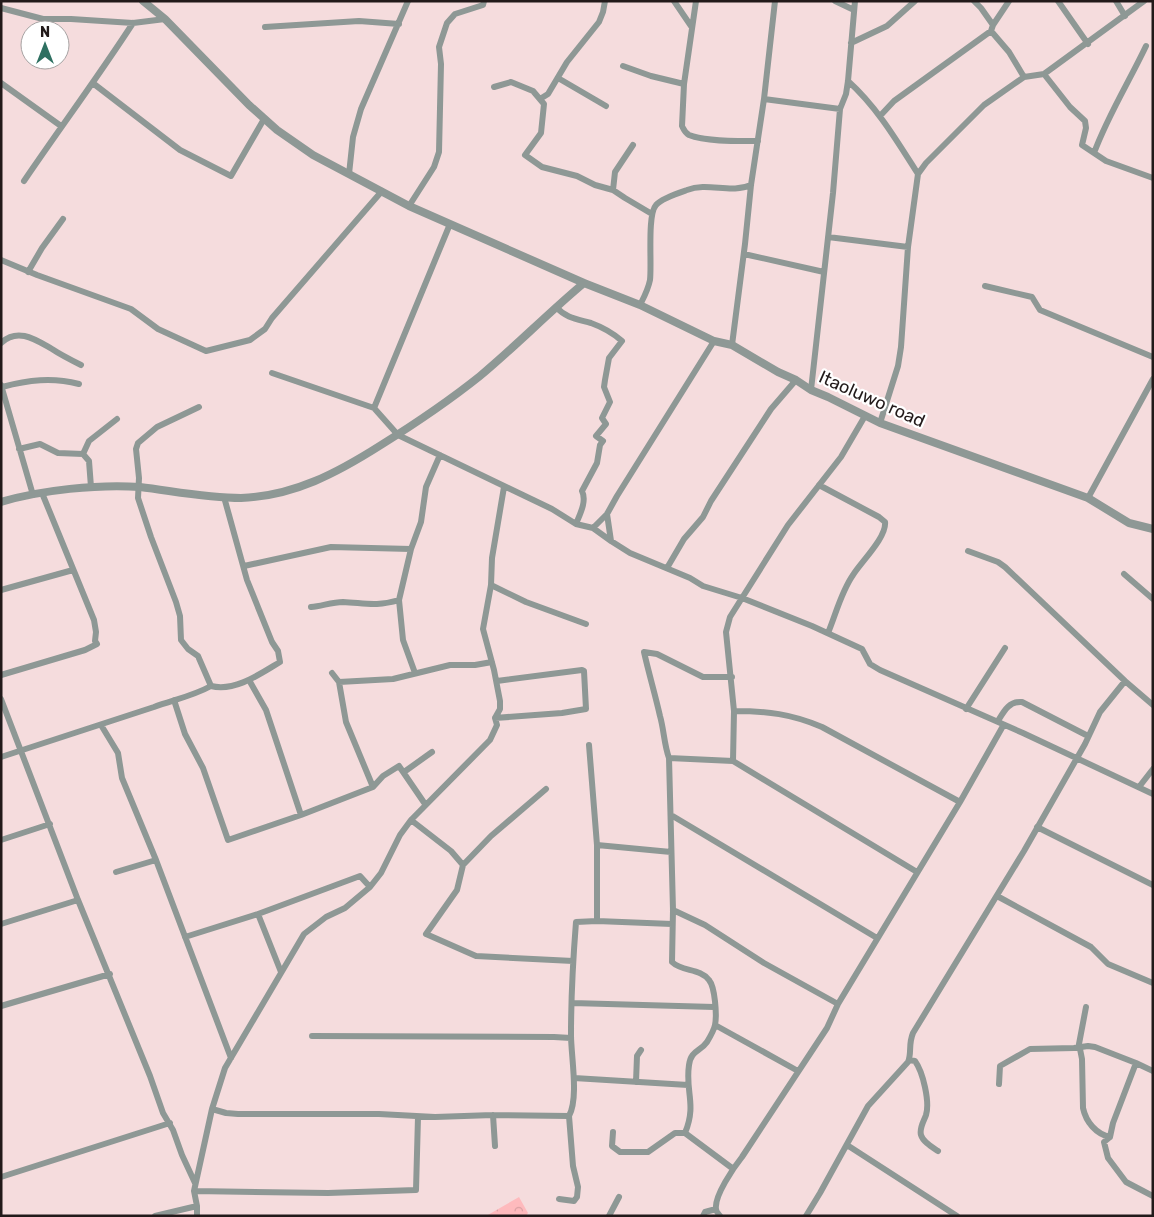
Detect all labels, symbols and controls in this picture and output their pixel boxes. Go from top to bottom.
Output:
north arrow [20,20,70,70]
text: N [40,24,50,41]
street label: Itaoluwo road [815,366,929,432]

